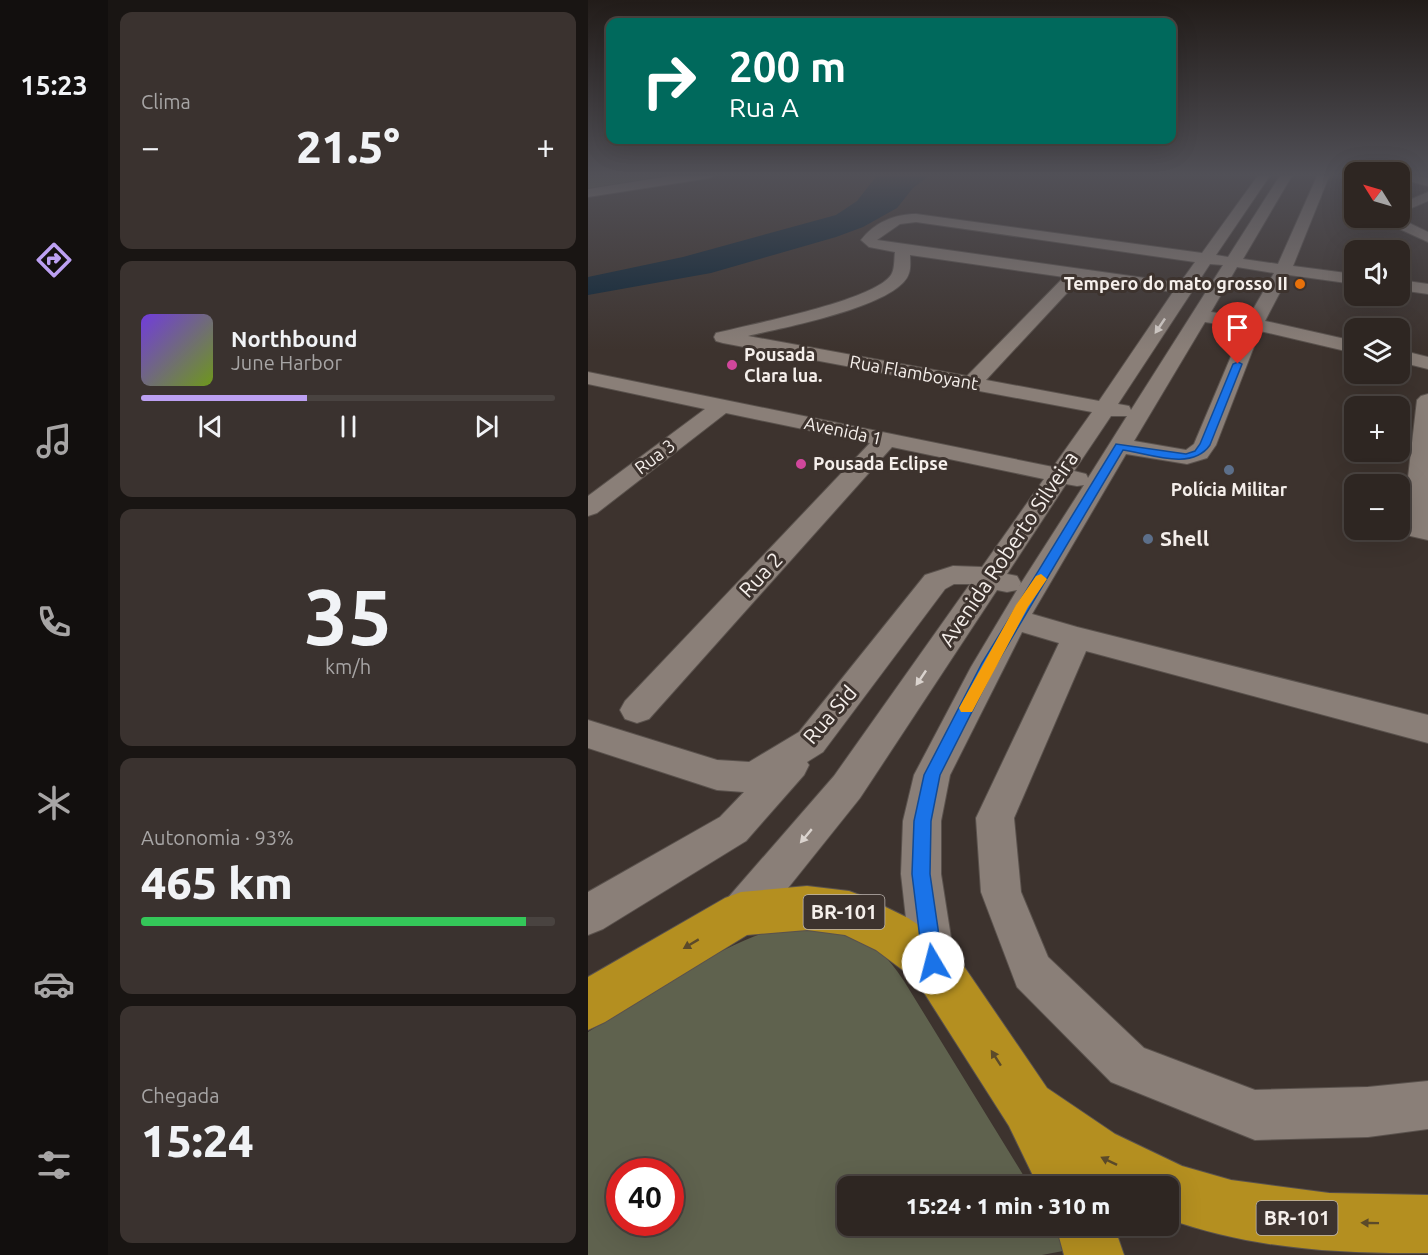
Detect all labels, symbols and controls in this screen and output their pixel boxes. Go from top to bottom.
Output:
icon: right [630,42,708,120]
text: 200 m [729,43,846,90]
text: 15:23 [20,70,88,100]
text: Clima [141,90,191,113]
text: Rua A [729,92,799,122]
text: 21.5° [296,121,400,172]
text: − [141,128,160,165]
text: + [536,128,555,165]
north arrow [1344,162,1410,228]
map controls [1344,162,1410,540]
icon: directions [33,239,75,281]
button: sound [1344,240,1410,306]
place label: Tempero do mato grosso II [1064,273,1288,293]
marker: Tempero do mato grosso II [1293,277,1307,291]
pin [1212,302,1263,364]
icon: arrive [1221,311,1254,344]
one-way arrow [1154,317,1165,334]
button: layers [1344,318,1410,384]
text: Northbound [231,326,357,351]
place label: Pousada Clara lua. [744,344,822,385]
text: June Harbor [231,351,342,374]
street label: Rua Flamboyant [848,351,980,393]
marker: Pousada Clara lua. [725,358,739,372]
button: + [1344,396,1410,462]
icon: previous [194,410,227,443]
icon: pause [332,410,365,443]
icon: next [470,410,503,443]
street label: Avenida 1 [803,412,884,448]
icon: music [33,420,75,462]
street label: Rua 3 [630,435,678,478]
street label: Avenida Roberto Silveira [934,446,1082,650]
place label: Pousada Eclipse [813,453,948,473]
marker: Pousada Eclipse [794,457,808,471]
marker: Polícia Militar [1222,463,1236,477]
button: − [1344,474,1410,540]
place label: Polícia Militar [1171,479,1288,499]
place label: Shell [1160,526,1209,550]
marker: Shell [1141,532,1155,546]
street label: Rua 2 [734,547,787,602]
text: 35 [304,572,392,660]
icon: phone [33,601,75,643]
text: km/h [325,655,371,678]
one-way arrow [915,670,927,686]
street label: Rua Sid [798,680,861,748]
icon: climate [33,782,75,824]
text: Autonomia · 93% [141,826,294,849]
one-way arrow [800,828,813,843]
text: 465 km [141,857,293,908]
road number: BR-101 [804,895,884,929]
position arrow [901,931,965,995]
one-way arrow [683,939,699,950]
icon: car [33,963,75,1005]
one-way arrow [990,1050,1001,1066]
text: Chegada [141,1084,219,1107]
text: 15:24 [141,1115,254,1166]
icon: filters [33,1144,75,1186]
one-way arrow [1101,1156,1118,1166]
speed limit sign: 40 [606,1158,684,1236]
text: 15:24 · 1 min · 310 m [906,1193,1110,1218]
road number: BR-101 [1256,1201,1338,1235]
one-way arrow [1360,1218,1379,1228]

